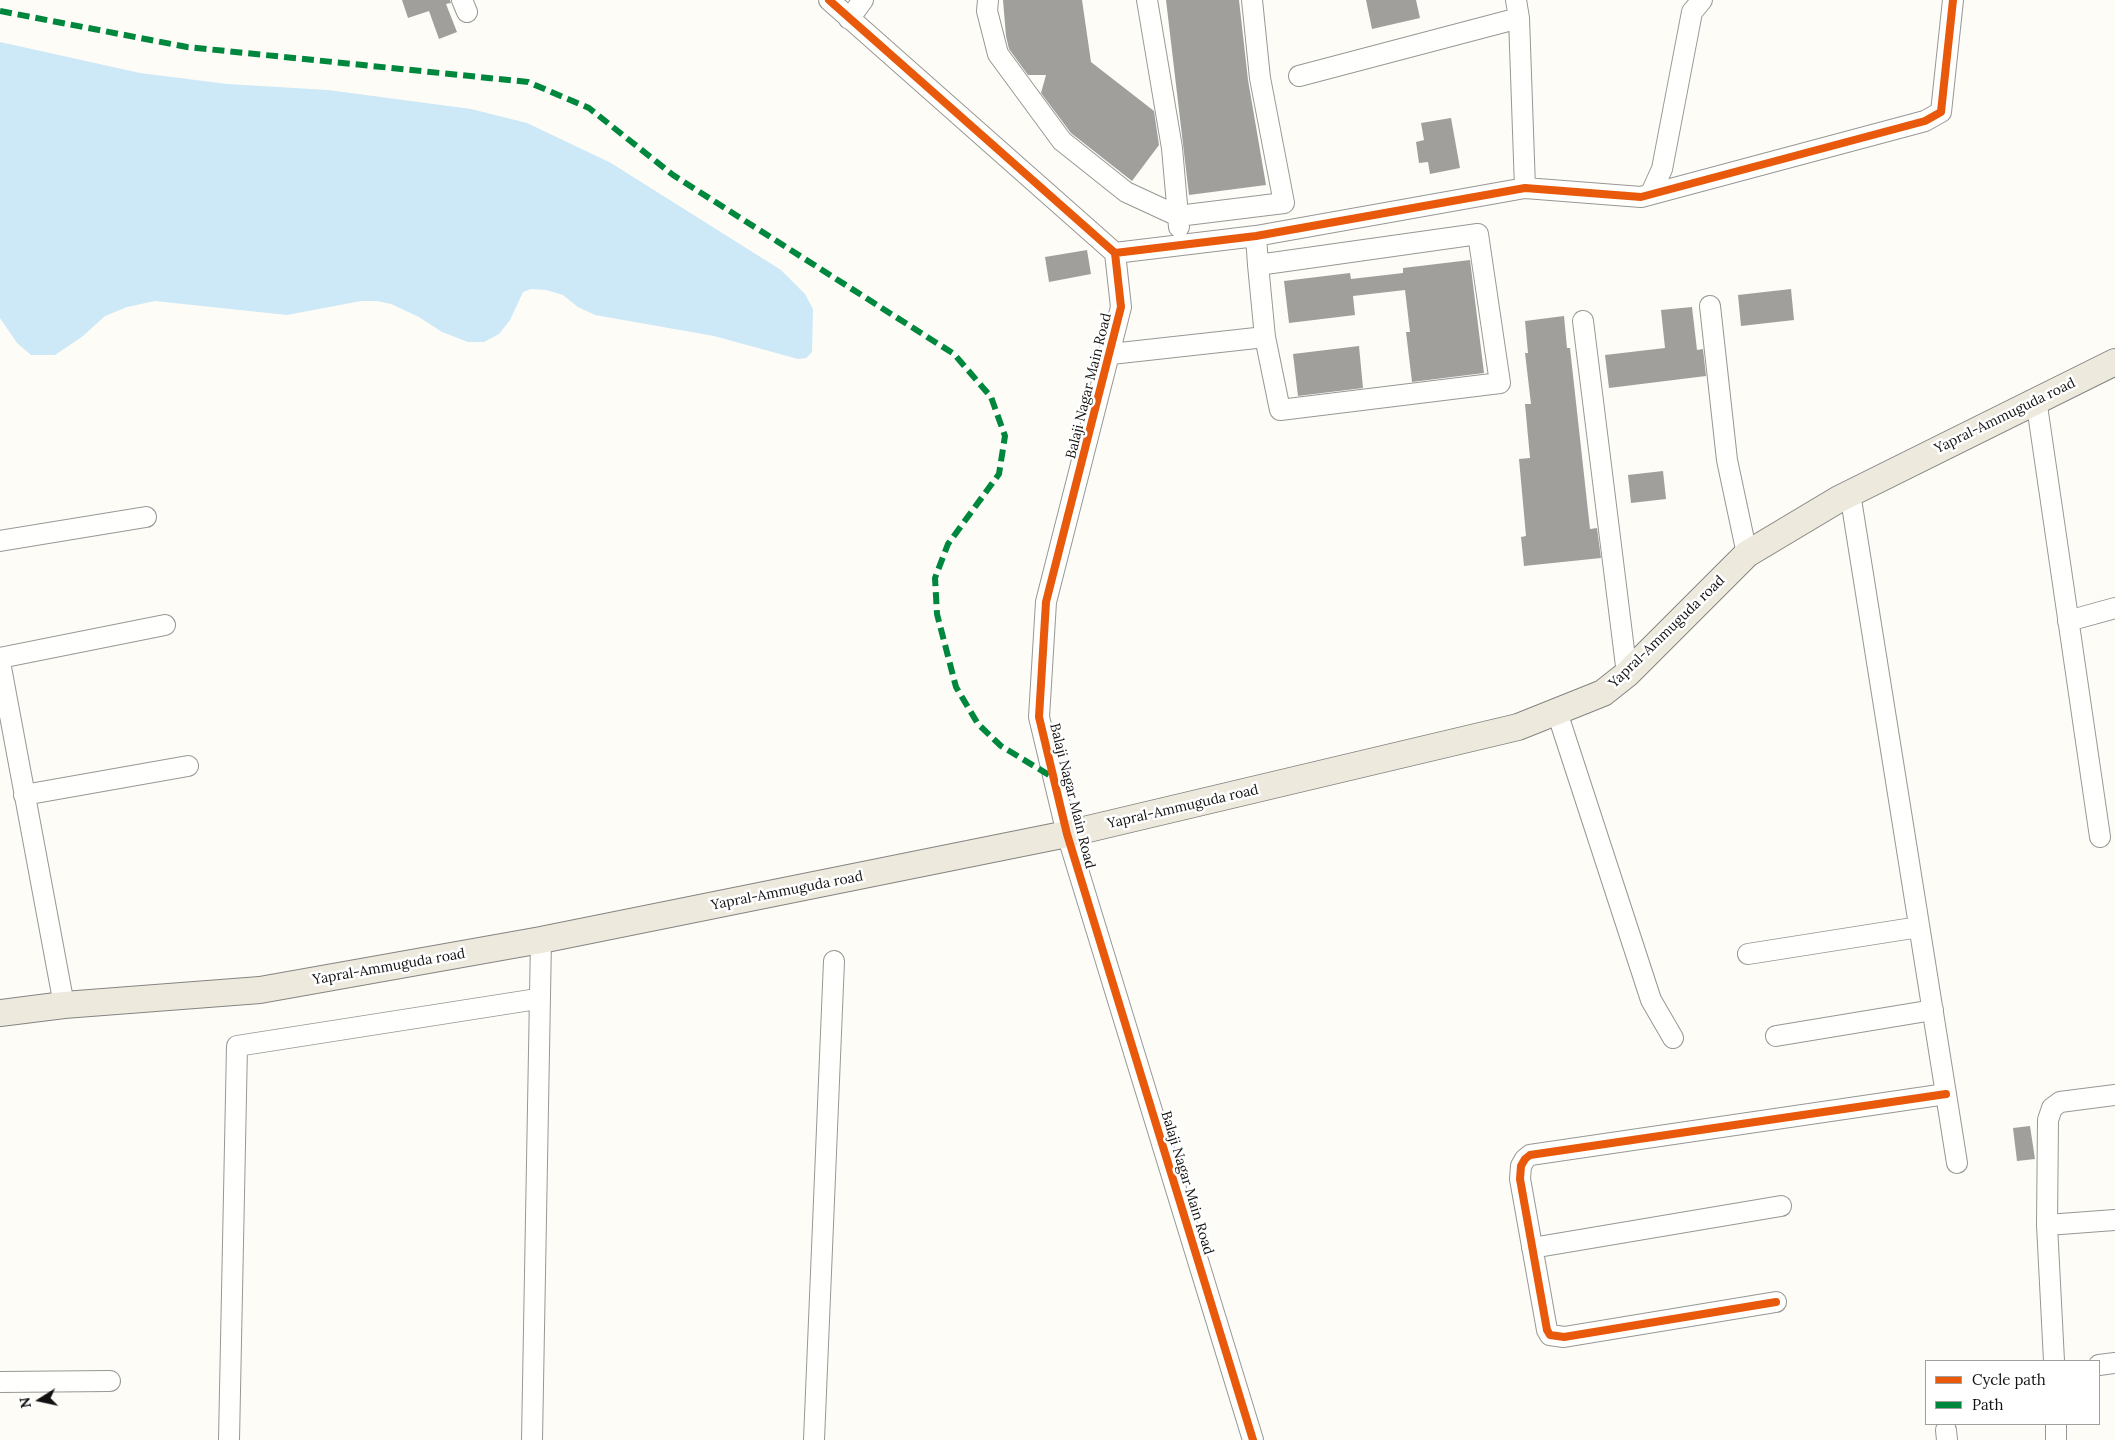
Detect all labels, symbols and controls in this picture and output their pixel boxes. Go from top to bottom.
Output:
street label: Balaji Nagar Main Road [1063,311,1115,461]
street label: Yapral-Ammuguda road [1932,375,2078,457]
street label: Yapral-Ammuguda road [1606,572,1728,692]
street label: Balaji Nagar Main Road [1046,721,1098,871]
street label: Yapral-Ammuguda road [1106,781,1260,833]
street label: Yapral-Ammuguda road [710,868,864,914]
street label: Yapral-Ammuguda road [311,945,467,989]
street label: Balaji Nagar Main Road [1157,1109,1217,1257]
legend [1925,1360,2100,1425]
text: Cycle path [1972,1370,2046,1389]
north arrow [15,1375,65,1425]
text: Path [1972,1395,2003,1414]
text: N [15,1396,35,1410]

